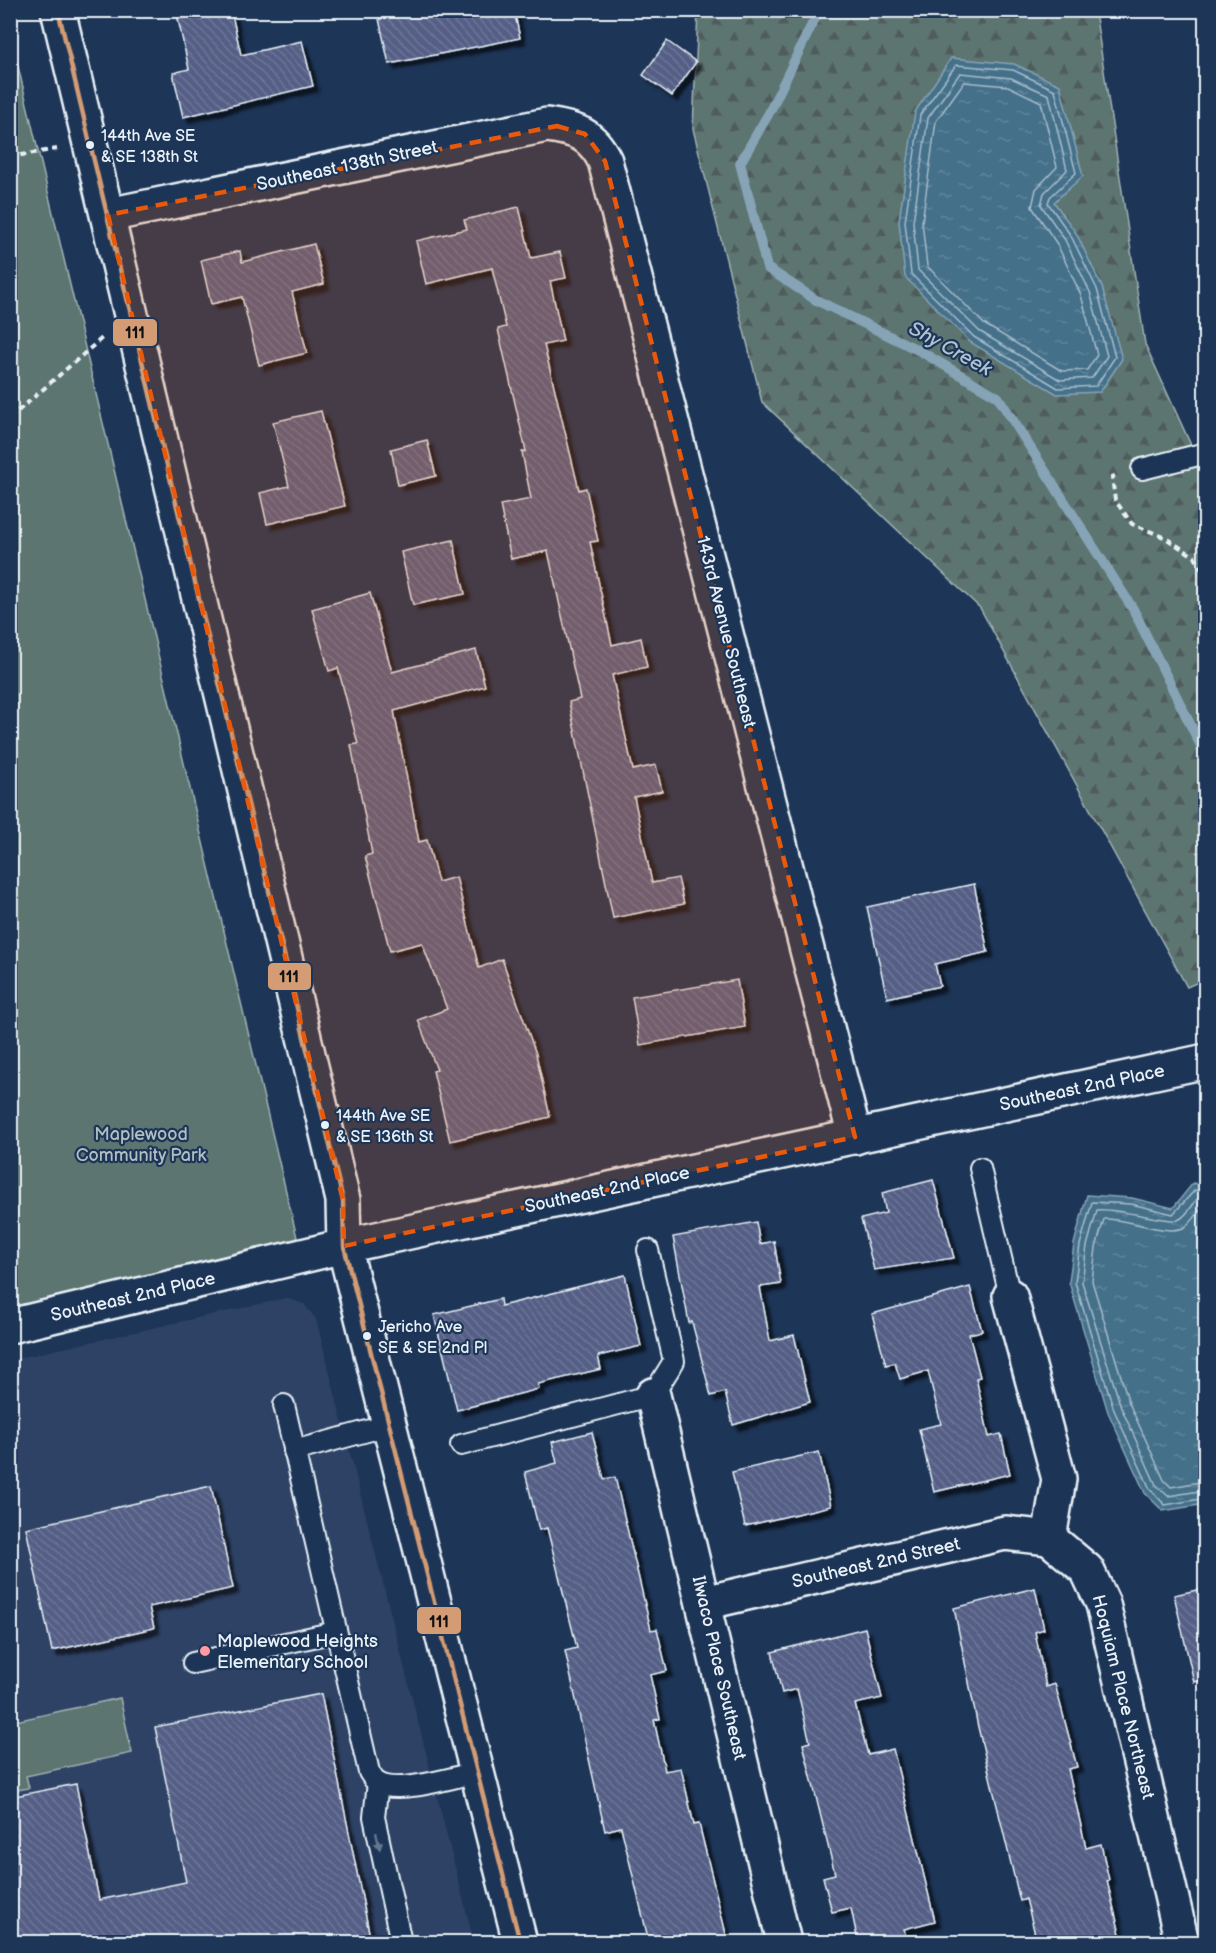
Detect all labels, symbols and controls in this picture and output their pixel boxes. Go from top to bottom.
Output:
place label: 144th Ave SE & SE 138th St [101,127,198,167]
street label: Southeast 138th Street [255,136,440,195]
marker: 144th Ave SE & SE 138th St [84,139,96,151]
water label: Shy Creek [904,316,997,382]
line badge: 111 [112,318,158,347]
text: 111 [125,324,145,343]
street label: 143rd Avenue Southeast [692,534,760,731]
line badge: 111 [267,962,312,991]
text: 111 [279,968,299,987]
street label: Southeast 2nd Place [998,1060,1167,1116]
place label: 144th Ave SE & SE 136th St [336,1107,433,1147]
marker: 144th Ave SE & SE 136th St [319,1119,331,1131]
park label: Maplewood Community Park [76,1124,206,1166]
street label: Southeast 2nd Place [523,1162,692,1218]
street label: Southeast 2nd Place [49,1268,218,1326]
place label: Jericho Ave SE & SE 2nd Pl [378,1318,487,1358]
marker: Jericho Ave SE & SE 2nd Pl [361,1330,373,1342]
street label: Southeast 2nd Street [790,1533,962,1593]
street label: Ilwaco Place Southeast [688,1574,751,1763]
street label: Hoquiam Place Northeast [1087,1593,1159,1802]
line badge: 111 [416,1606,462,1635]
text: 111 [429,1613,449,1632]
place label: Maplewood Heights Elementary School [217,1631,378,1673]
marker: Maplewood Heights Elementary School [198,1644,212,1658]
one-way arrow [374,1832,384,1850]

